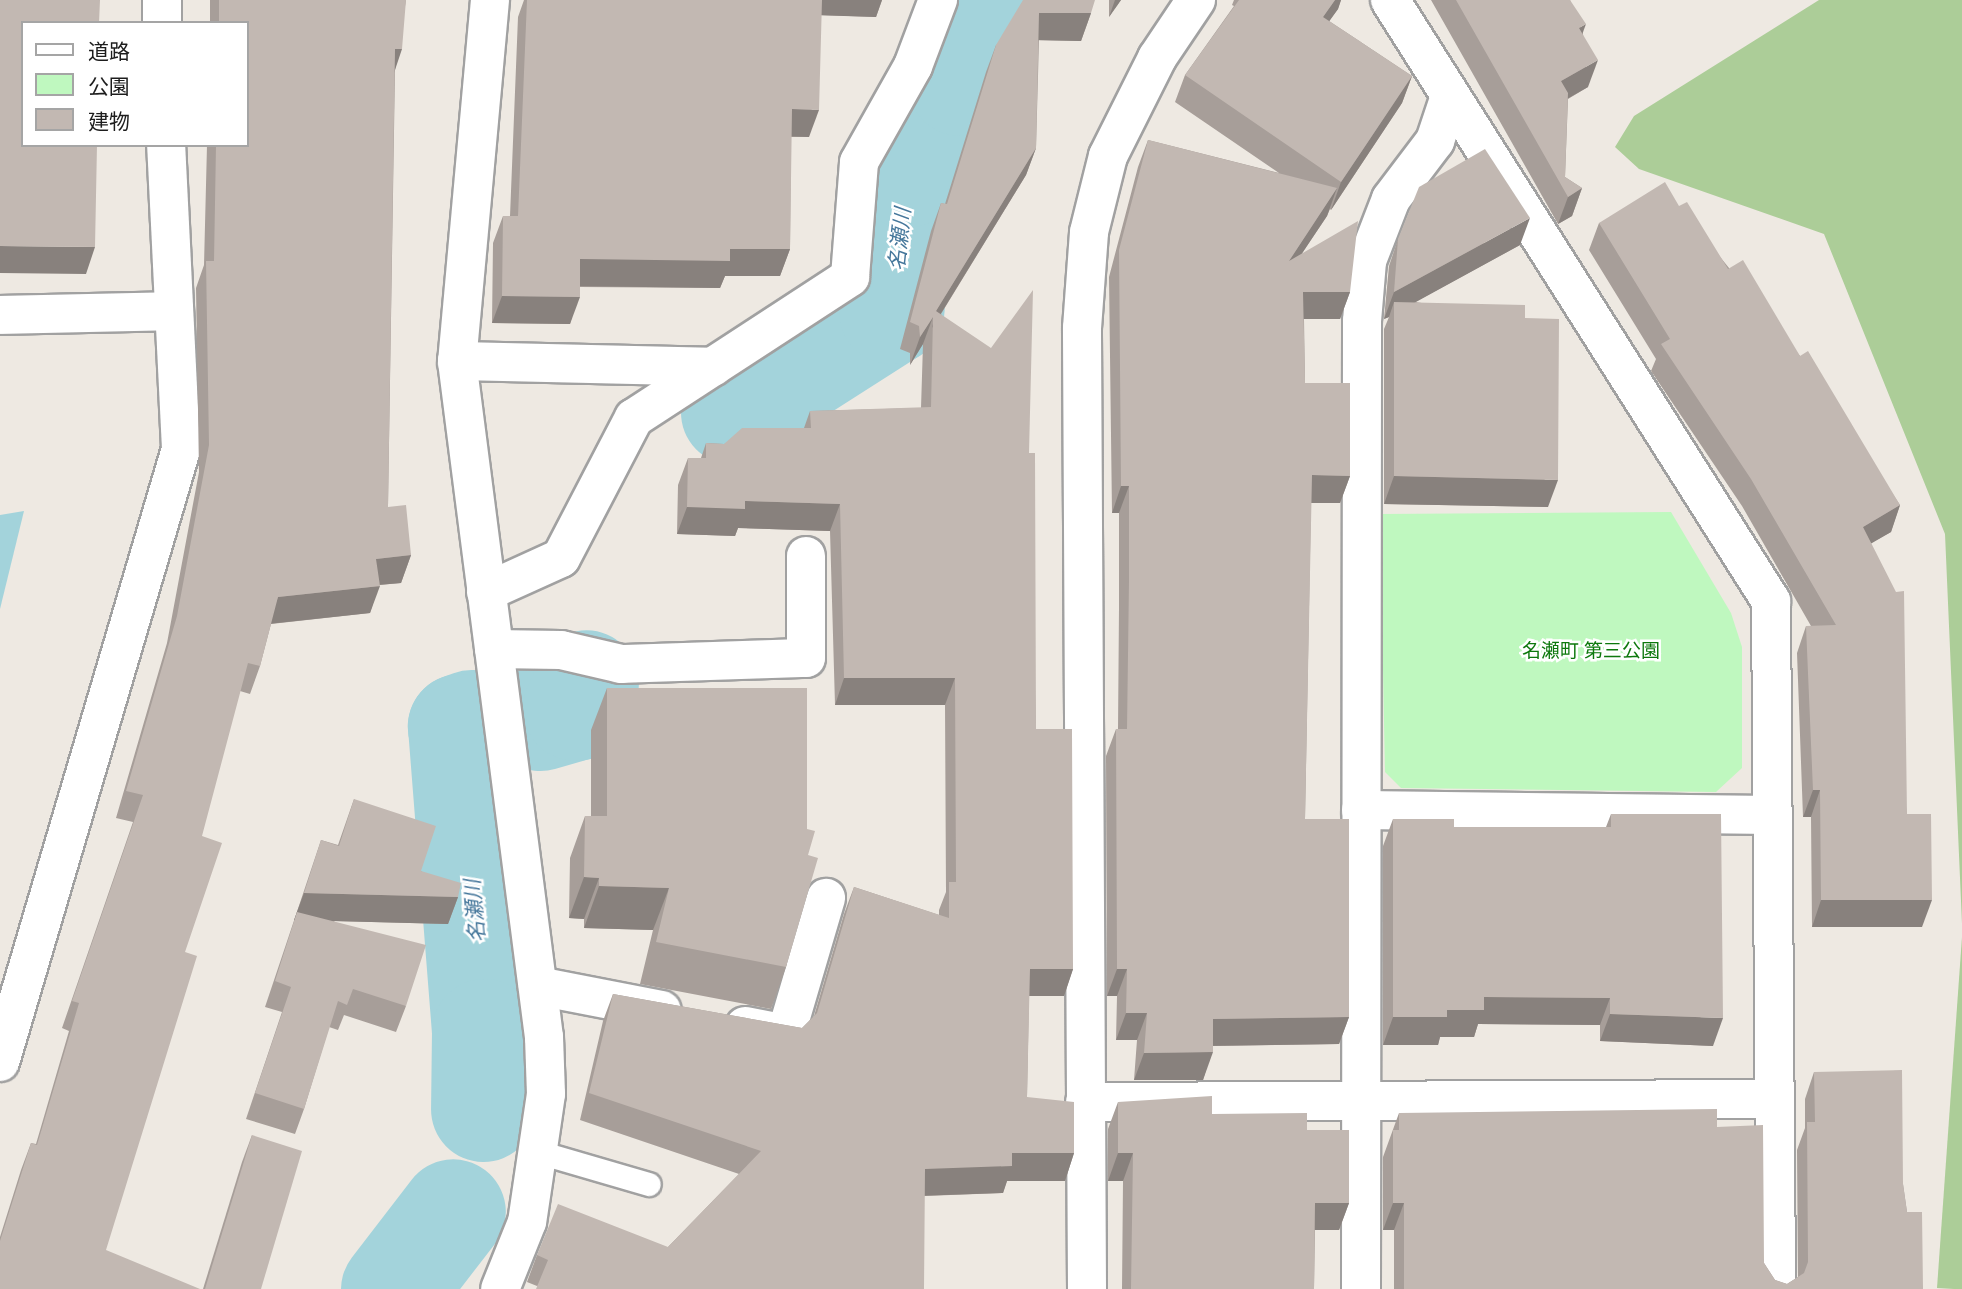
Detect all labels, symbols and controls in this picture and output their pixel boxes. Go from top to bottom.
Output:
legend [21,21,248,147]
text: 道路 [88,38,130,64]
text: 公園 [88,73,130,99]
text: 建物 [88,108,130,134]
water label: 名瀬川 [883,206,915,272]
park label: 名瀬町 第三公園 [1522,640,1660,662]
water label: 名瀬川 [459,879,489,943]

